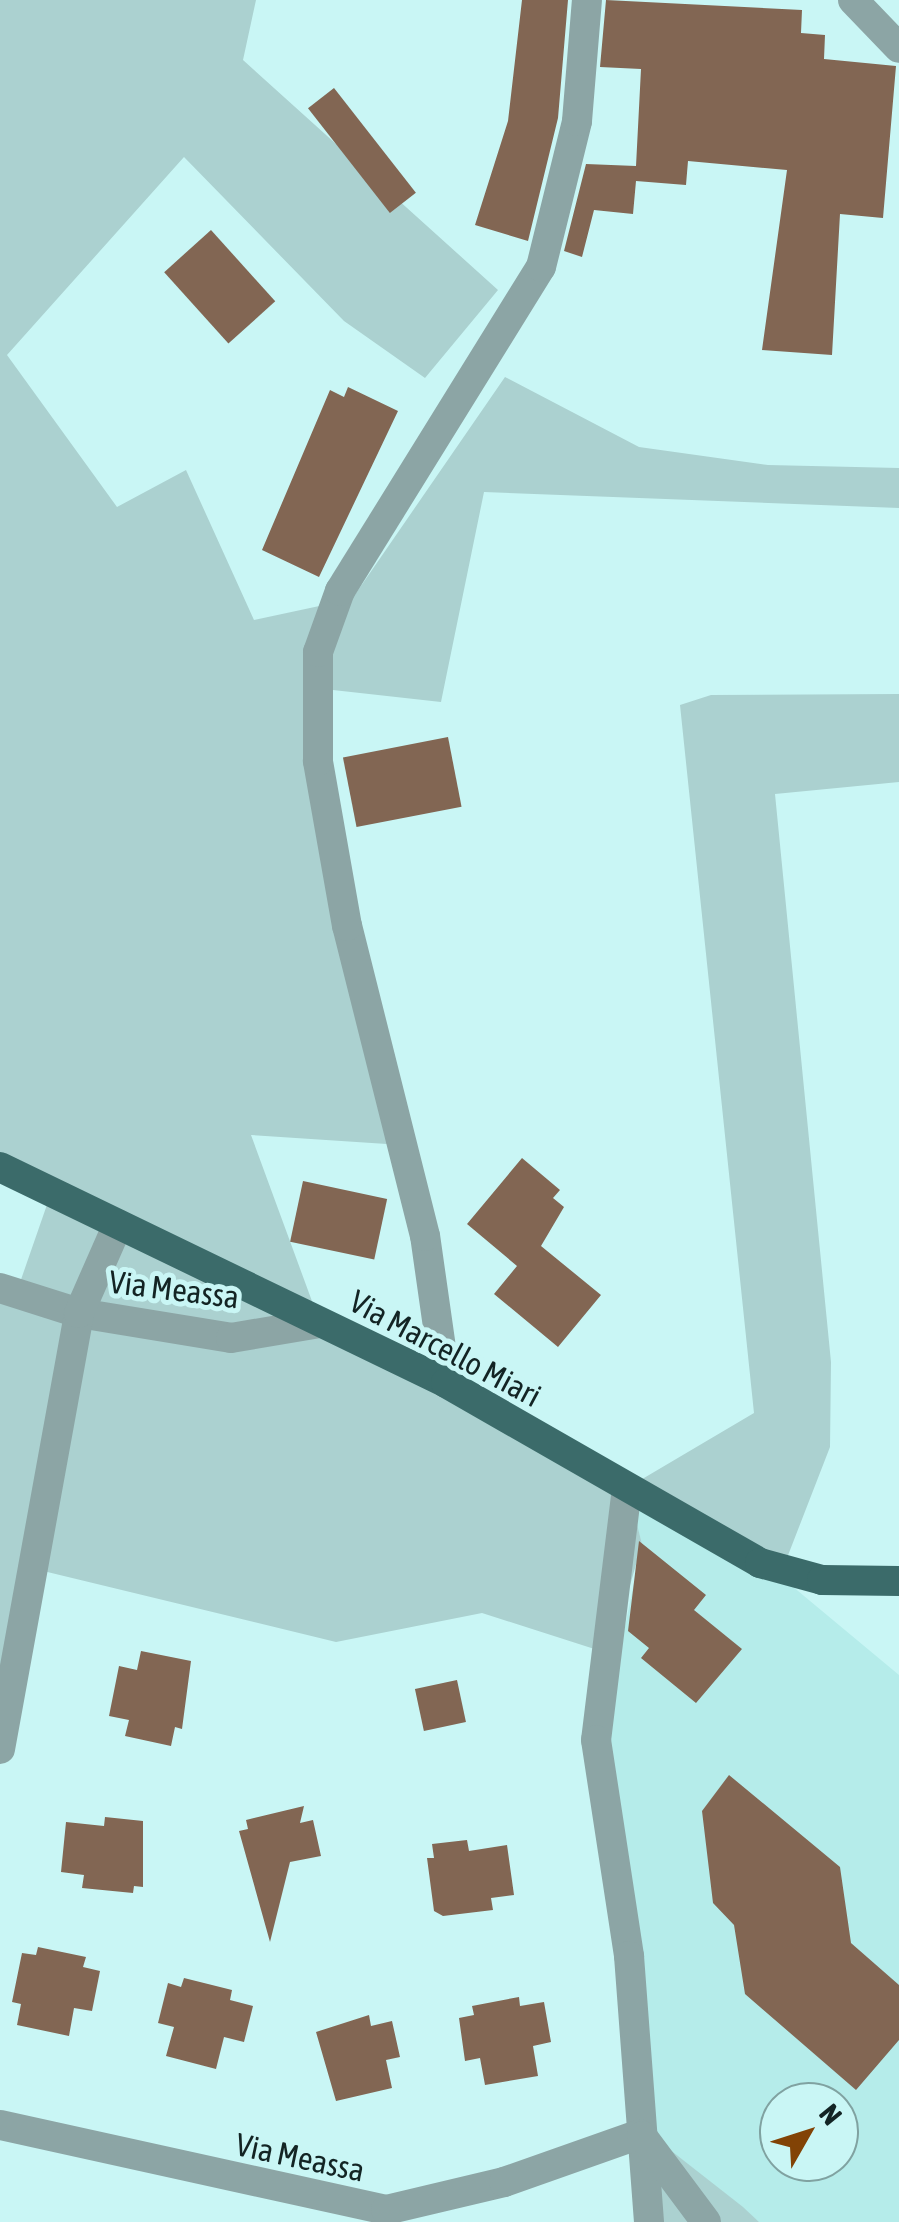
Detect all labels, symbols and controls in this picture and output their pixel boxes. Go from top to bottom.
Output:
street label: Via Meassa [107,1263,241,1317]
street label: Via Marcello Miari [343,1283,547,1415]
north arrow [759,2082,859,2182]
text: N [813,2098,848,2131]
street label: Via Meassa [232,2126,368,2190]

